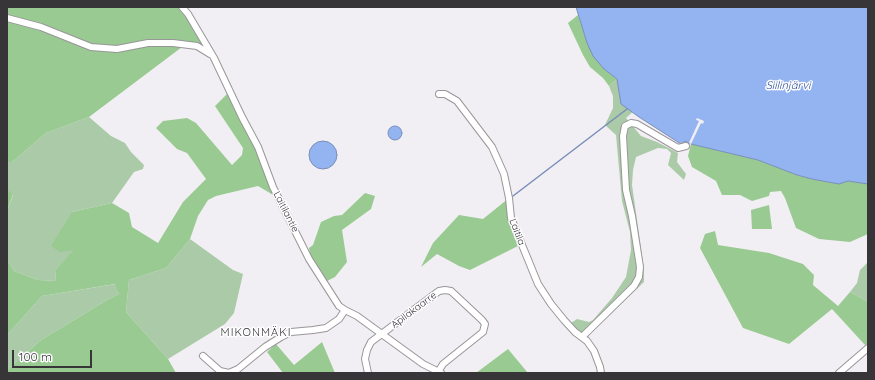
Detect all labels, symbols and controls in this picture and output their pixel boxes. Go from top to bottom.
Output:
water label: Siilinjärvi [766,79,810,93]
street label: Laitilantie [271,190,301,234]
street label: Laitila [506,217,528,247]
street label: Apilakaarre [389,289,439,331]
district label: MIKONMÄKI [221,326,291,340]
scale bar [14,342,94,368]
text: 100 m [19,349,52,364]

